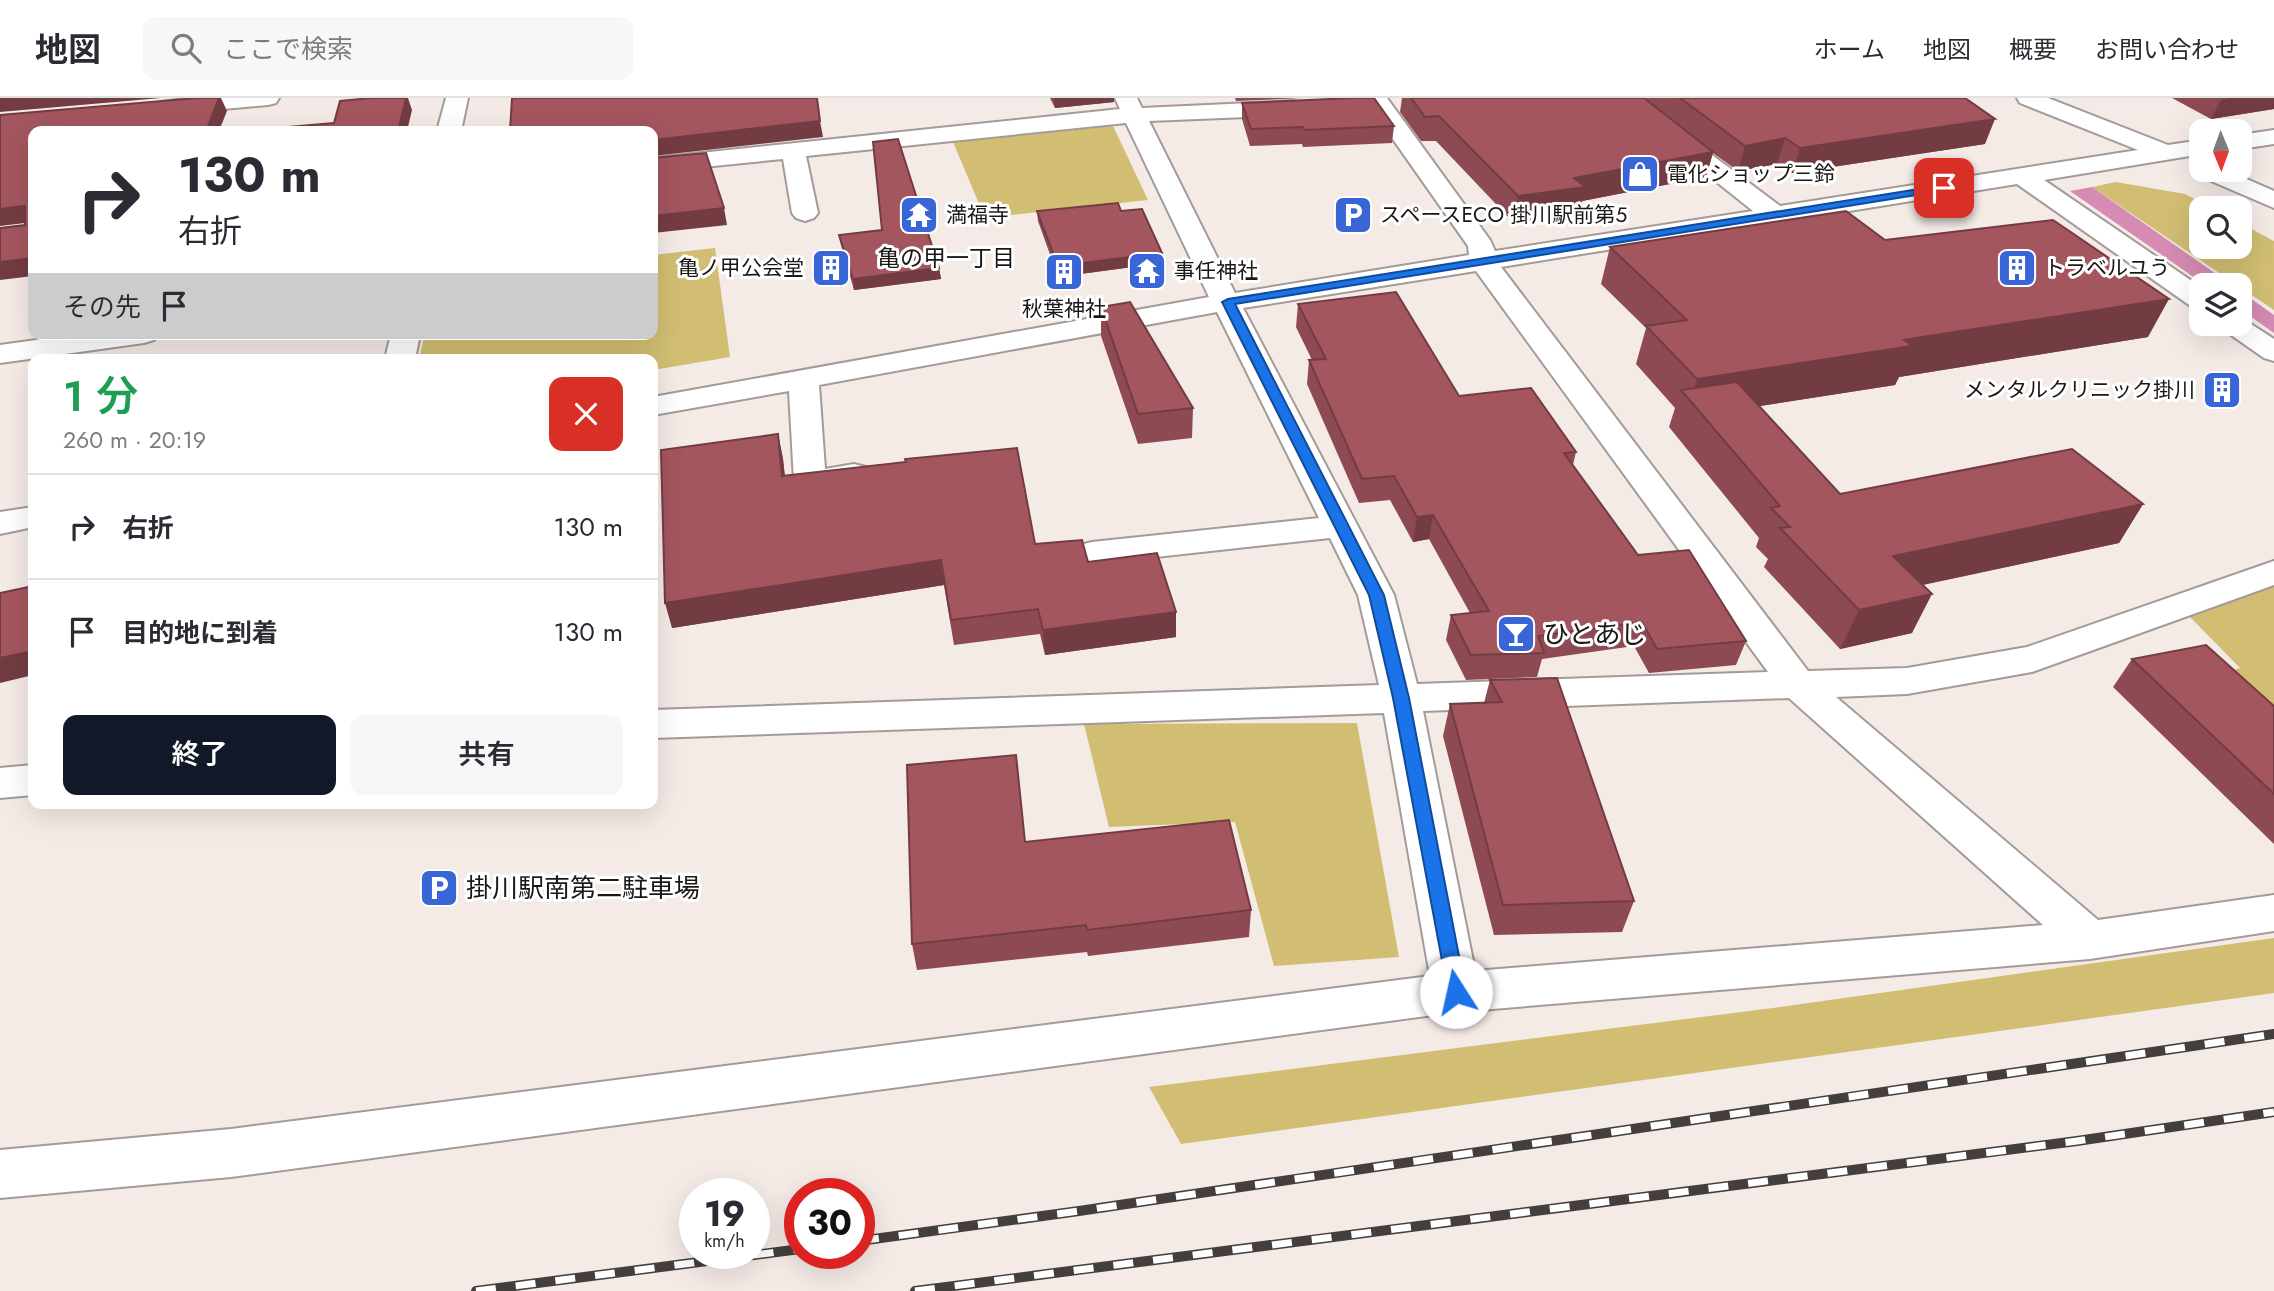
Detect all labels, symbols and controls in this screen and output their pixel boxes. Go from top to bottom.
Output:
search box [143,17,633,80]
text: 地図 [35,26,101,73]
icon: search [167,29,205,67]
text: ここで検索 [223,30,353,68]
text: ホーム [1814,32,1885,67]
text: 地図 [1923,32,1971,67]
text: 概要 [2009,32,2057,67]
text: お問い合わせ [2095,32,2239,67]
north arrow [2189,119,2252,182]
map controls [2189,119,2252,336]
text: 130 m [178,140,321,210]
shop icon: 電化ショップ三鈴 [1619,153,1661,195]
icon: right [63,154,154,245]
pin [1914,158,1974,218]
place label: 電化ショップ三鈴 [1667,159,1835,189]
icon: arrive [1925,169,1963,207]
temple icon: 満福寺 [898,194,940,236]
parking icon: スペースECO 掛川駅前第５ [1332,194,1374,236]
button: search [2189,196,2252,259]
place label: 満福寺 [946,200,1009,230]
place label: スペースECO 掛川駅前第５ [1380,200,1627,230]
text: 右折 [178,208,242,254]
district label: 亀の甲一丁目 [877,241,1015,275]
building icon: 亀ノ甲公会堂 [810,247,852,289]
building icon: トラベルユう [1996,247,2038,289]
temple icon: 事任神社 [1126,250,1168,292]
building icon: 秋葉神社 [1043,251,1085,293]
place label: 亀ノ甲公会堂 [678,253,804,283]
place label: トラベルユう [2044,253,2170,283]
place label: 事任神社 [1174,256,1258,286]
button: layers [2189,273,2252,336]
icon: arrive [155,287,193,325]
text: その先 [63,288,141,326]
place label: 秋葉神社 [1022,294,1106,324]
text: 1 分 [63,366,138,427]
building icon: メンタルクリニック掛川 [2201,369,2243,411]
place label: メンタルクリニック掛川 [1964,375,2195,405]
button: close [549,377,623,451]
text: 260 m · 20:19 [63,423,206,457]
icon: right [63,508,101,546]
text: 130 m [553,508,623,546]
text: 右折 [122,509,174,547]
icon: arrive [63,613,101,651]
text: 130 m [553,613,623,651]
bar icon: ひとあじ [1495,613,1537,655]
text: 目的地に到着 [122,614,278,652]
place label: ひとあじ [1543,615,1646,653]
button: 終了 [63,715,336,795]
button: 共有 [350,715,623,795]
parking icon: 掛川駅南第二駐車場 [418,867,460,909]
place label: 掛川駅南第二駐車場 [466,869,700,907]
position arrow [1419,955,1493,1029]
speed limit sign: 30 [784,1178,875,1269]
text: 19 [704,1189,745,1239]
text: km/h [704,1228,745,1254]

